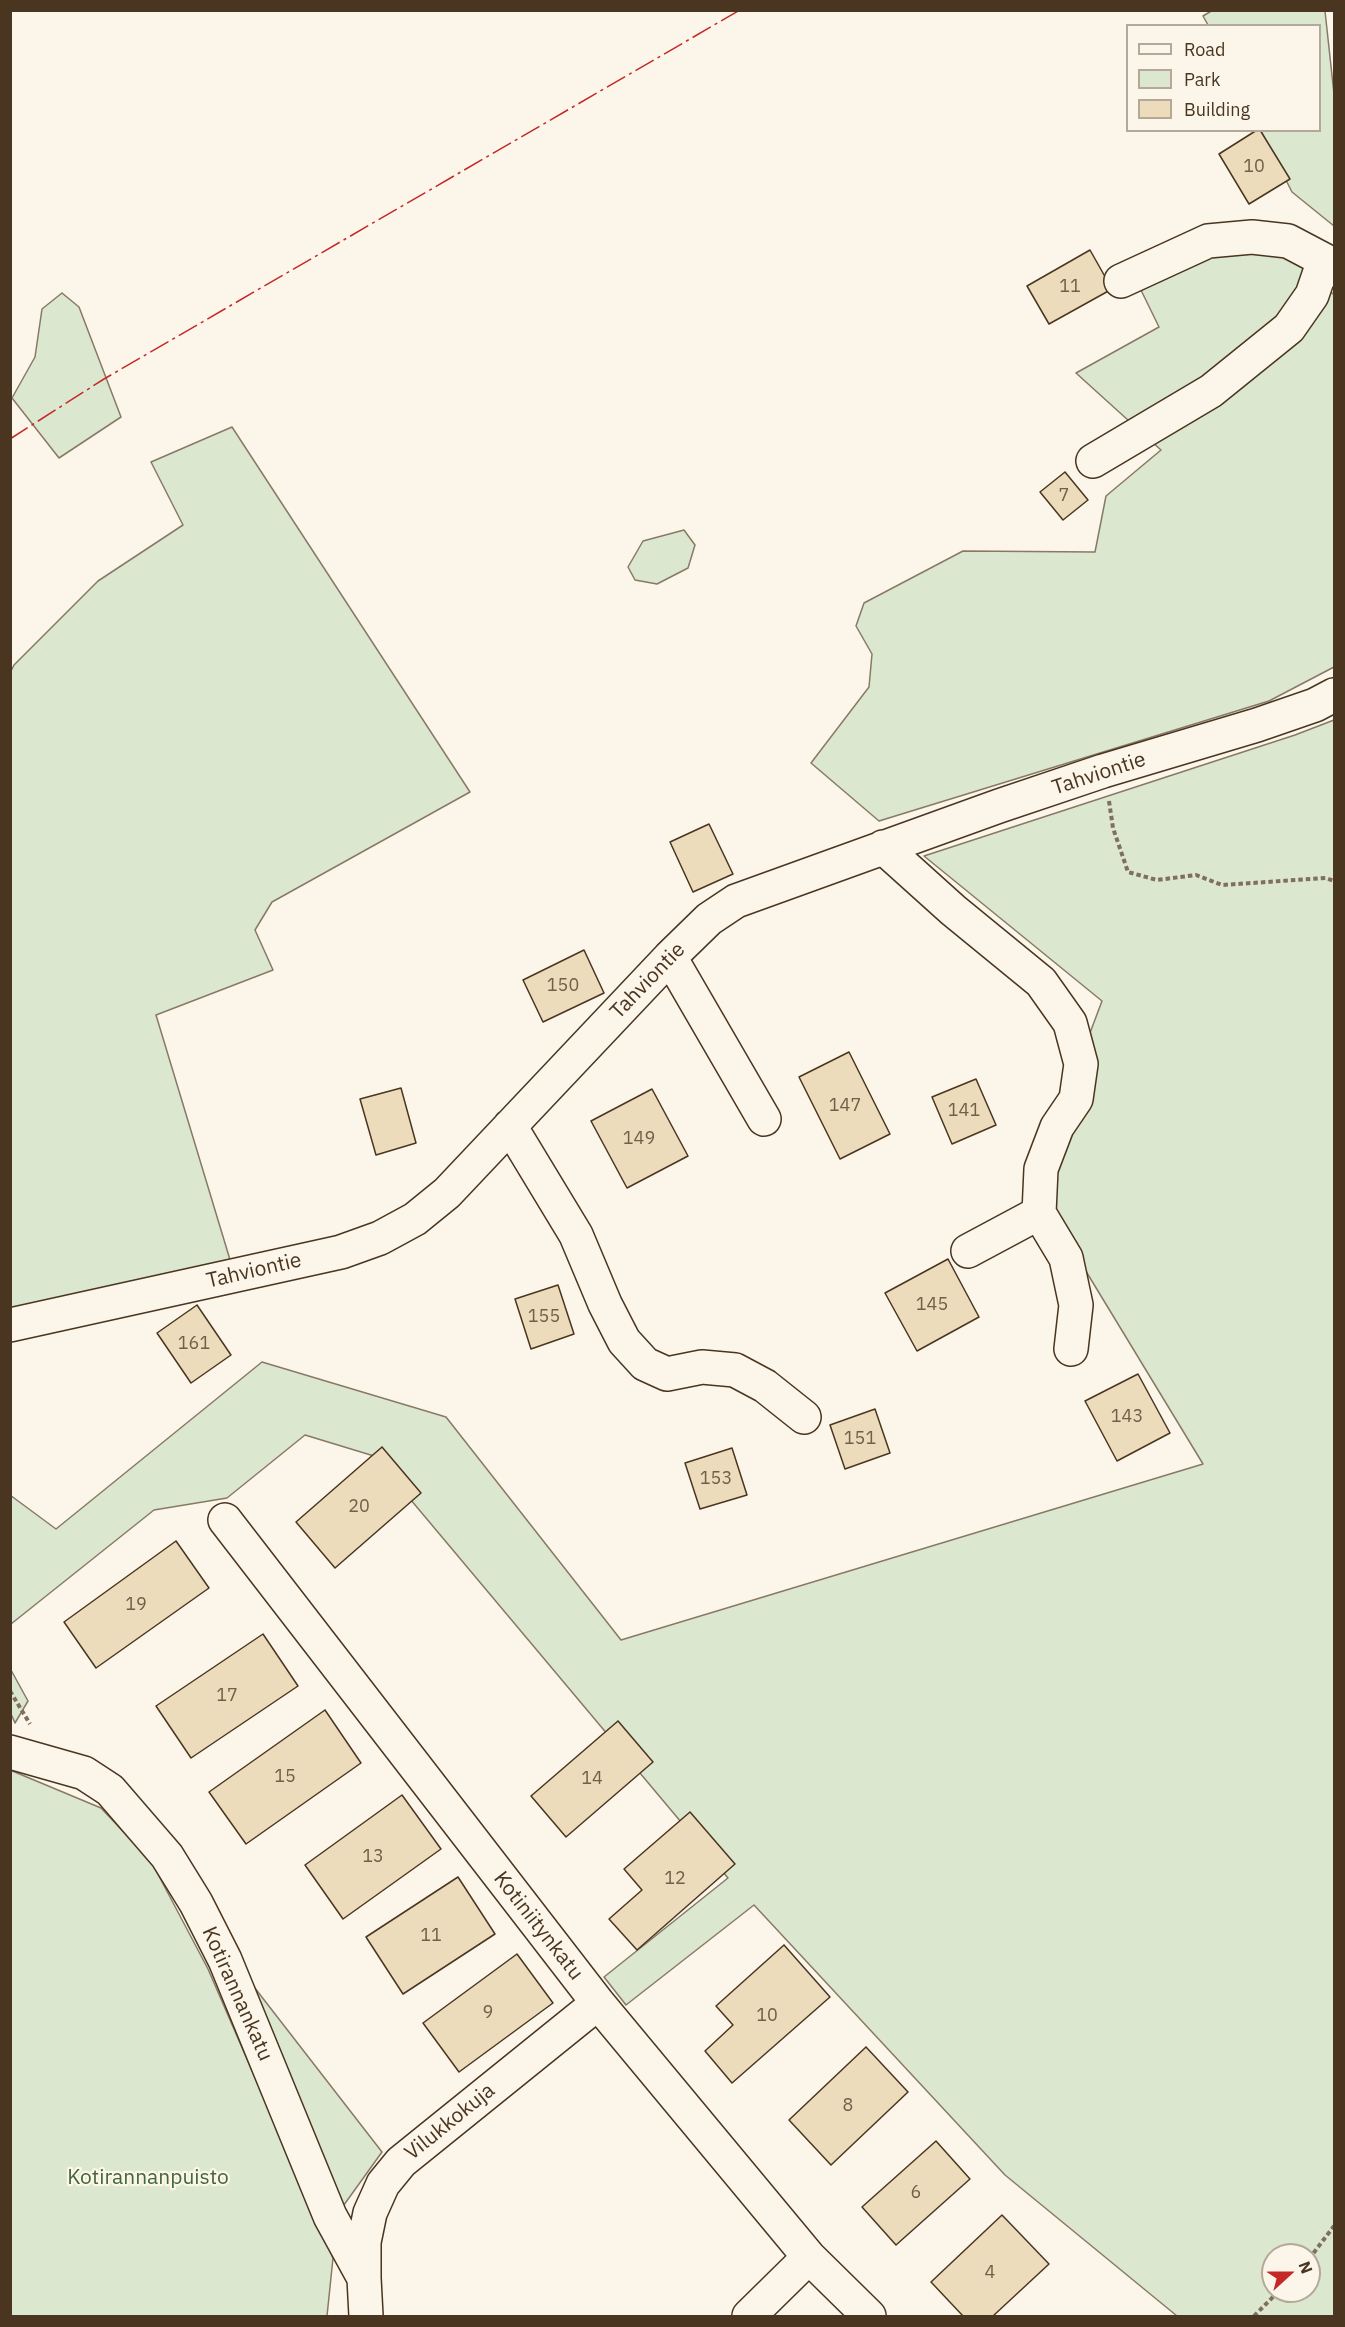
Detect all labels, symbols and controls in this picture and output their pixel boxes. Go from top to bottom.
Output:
legend [1126,24,1321,132]
text: Road [1184,38,1225,61]
text: Park [1184,68,1220,91]
text: Building [1184,98,1250,121]
house number: 10 [1243,156,1265,178]
house number: 11 [1059,276,1081,298]
house number: 7 [1059,485,1069,507]
street label: Tahviontie [1049,747,1149,801]
street label: Tahviontie [605,937,691,1025]
house number: 150 [547,975,579,997]
house number: 147 [829,1095,861,1117]
house number: 141 [948,1100,980,1122]
house number: 149 [623,1128,655,1150]
street label: Tahviontie [204,1248,304,1294]
house number: 145 [916,1294,948,1316]
house number: 155 [528,1306,560,1328]
house number: 161 [178,1333,210,1355]
house number: 143 [1111,1406,1143,1428]
house number: 151 [844,1428,876,1450]
house number: 153 [700,1468,732,1490]
house number: 20 [348,1496,370,1518]
house number: 19 [125,1594,147,1616]
house number: 17 [216,1685,238,1707]
house number: 15 [274,1766,296,1788]
house number: 14 [581,1768,603,1790]
house number: 13 [362,1846,384,1868]
street label: Kotiniitynkatu [488,1867,588,1985]
house number: 12 [664,1868,686,1890]
street label: Kotirannankatu [196,1923,278,2065]
house number: 11 [420,1925,442,1947]
house number: 9 [483,2002,493,2024]
house number: 10 [756,2005,778,2027]
street label: Vilukkokuja [400,2078,500,2166]
house number: 8 [843,2095,853,2117]
park label: Kotirannanpuisto [67,2165,229,2191]
house number: 6 [911,2182,921,2204]
north arrow [1261,2243,1321,2303]
text: N [1295,2258,1317,2276]
house number: 4 [985,2262,995,2284]

